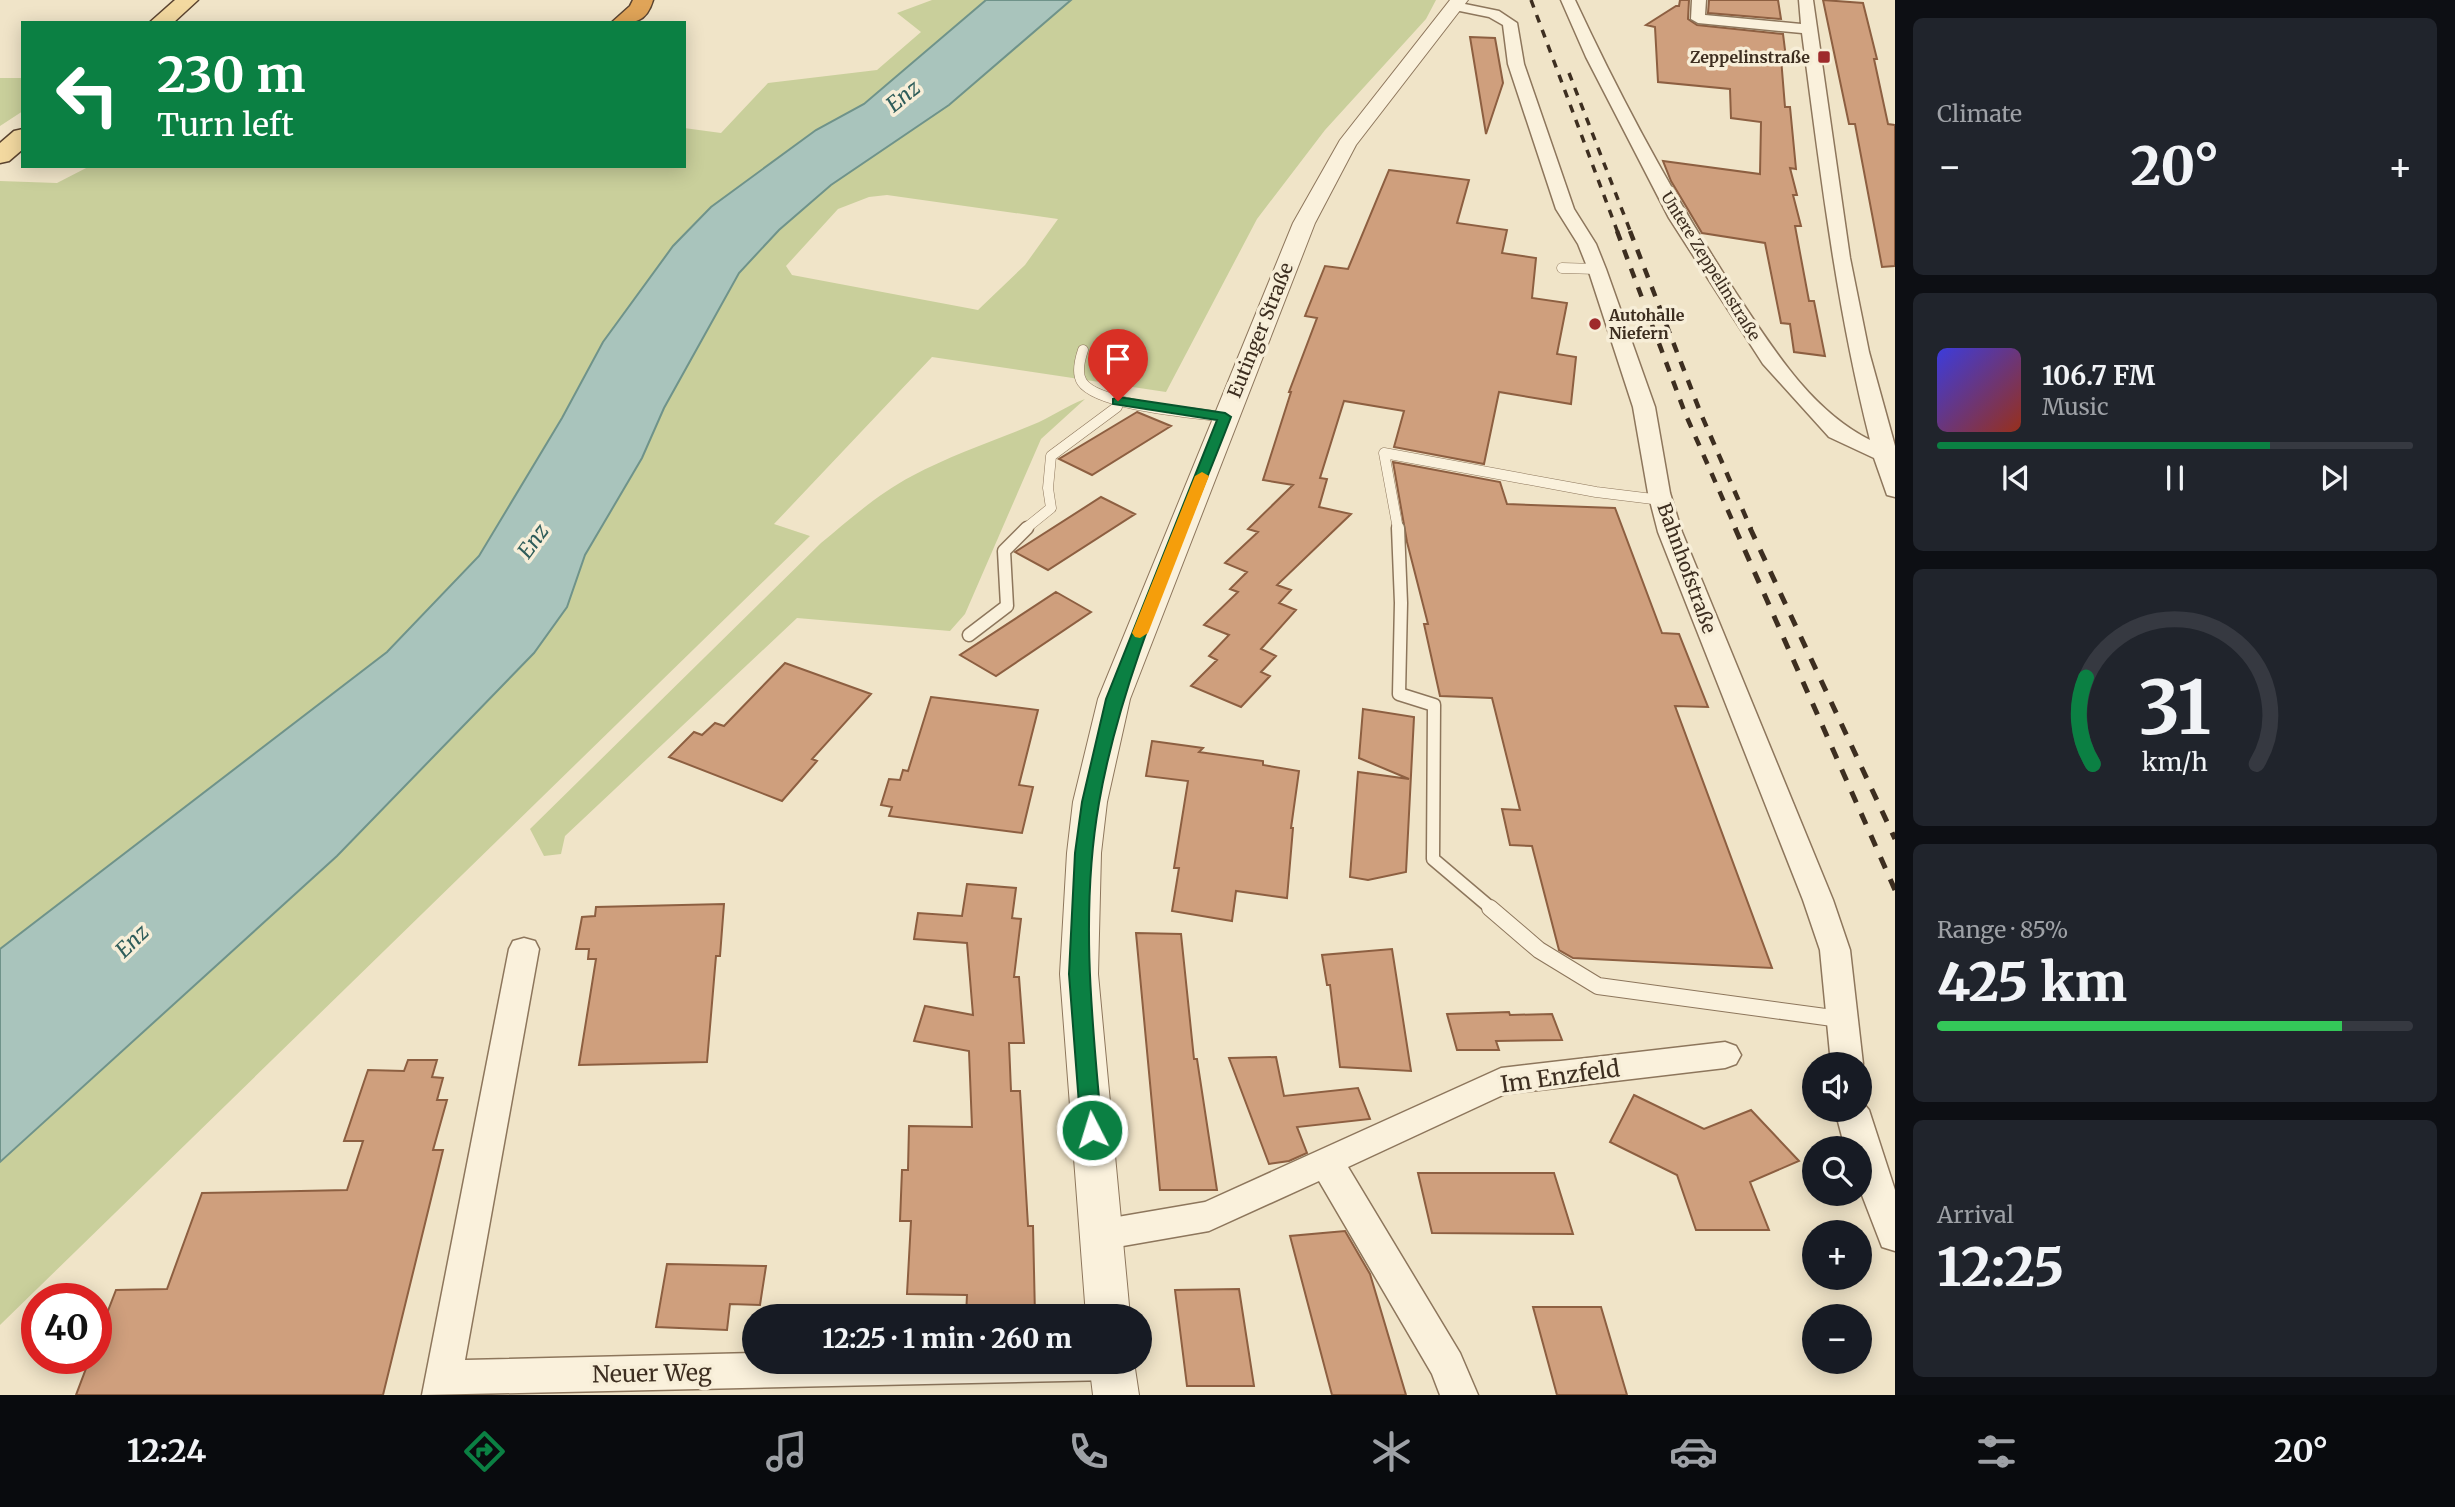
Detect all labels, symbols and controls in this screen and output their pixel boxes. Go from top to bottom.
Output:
text: 230 m [157,44,305,105]
place label: Zeppelinstraße [1690,47,1810,67]
icon: left [42,49,133,140]
marker: Zeppelinstraße [1816,49,1832,65]
water label: Enz [880,74,926,118]
text: Climate [1937,99,2022,128]
text: Turn left [157,105,294,145]
text: 20° [2131,134,2219,199]
text: − [1937,143,1962,190]
text: + [2388,143,2413,190]
street label: Untere Zeppelinstraße [1657,188,1765,344]
street label: Eutinger Straße [1222,259,1298,401]
place label: Autohalle Niefern [1608,305,1685,343]
marker: Autohalle Niefern [1587,316,1603,332]
pin [1088,329,1148,401]
icon: arrive [1099,340,1137,378]
text: 106.7 FM [2042,359,2155,392]
text: Music [2042,392,2109,421]
icon: previous [1997,459,2035,497]
icon: pause [2156,459,2194,497]
icon: next [2315,459,2353,497]
street label: Bahnhofstraße [1652,500,1722,637]
water label: Enz [511,518,555,564]
text: 31 [2139,662,2211,754]
text: km/h [2142,745,2208,777]
text: Range · 85% [1937,915,2068,944]
water label: Enz [110,919,155,963]
text: 425 km [1937,950,2127,1015]
map controls [1802,1052,1872,1374]
button: sound [1802,1052,1872,1122]
street label: Im Enzfeld [1498,1053,1622,1099]
position arrow [1055,1093,1129,1167]
button: search [1802,1136,1872,1206]
text: Arrival [1937,1200,2014,1229]
button: + [1802,1220,1872,1290]
text: 12:25 [1937,1235,2064,1300]
speed limit sign: 40 [21,1283,112,1374]
button: − [1802,1304,1872,1374]
text: 12:25 · 1 min · 260 m [822,1322,1072,1355]
street label: Neuer Weg [592,1357,712,1389]
icon: directions [460,1427,509,1476]
icon: music [762,1427,811,1476]
icon: phone [1064,1427,1113,1476]
icon: climate [1367,1427,1416,1476]
icon: car [1669,1427,1718,1476]
icon: filters [1972,1427,2021,1476]
text: 12:24 [127,1431,206,1471]
text: 20° [2274,1431,2328,1471]

